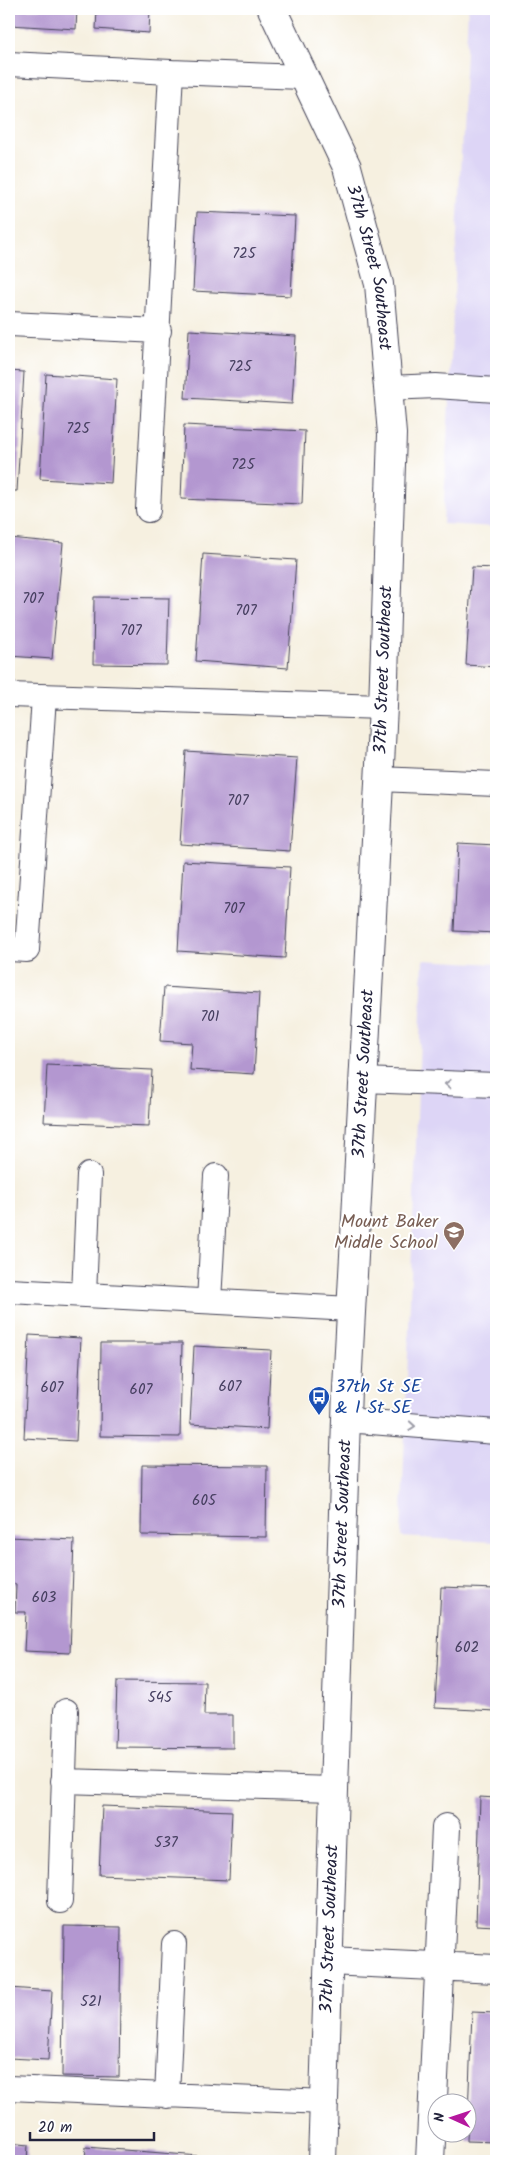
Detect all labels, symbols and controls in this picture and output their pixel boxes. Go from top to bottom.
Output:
street label: 37th Street Southeast [338,181,399,353]
house number: 725 [232,242,257,266]
house number: 725 [228,355,253,379]
house number: 725 [66,417,91,441]
house number: 725 [231,453,256,477]
street label: 37th Street Southeast [367,584,401,755]
house number: 707 [22,587,45,611]
house number: 707 [235,599,258,623]
house number: 707 [120,619,143,643]
house number: 707 [227,789,250,813]
house number: 707 [223,897,246,921]
street label: 37th Street Southeast [345,988,383,1159]
house number: 701 [200,1005,220,1029]
one-way arrow [443,1078,451,1089]
place label: Mount Baker Middle School [334,1208,439,1258]
school or university icon: Mount Baker Middle School [442,1220,466,1251]
place label: 37th St SE & I St SE [335,1373,422,1423]
house number: 607 [219,1375,242,1399]
house number: 607 [41,1376,64,1400]
house number: 607 [130,1378,153,1402]
bus stop icon: 37th St SE & I St SE [307,1385,331,1416]
one-way arrow [408,1420,416,1431]
street label: 37th Street Southeast [326,1438,360,1609]
house number: 605 [192,1489,217,1513]
house number: 603 [32,1586,57,1610]
house number: 602 [455,1636,479,1660]
house number: 545 [148,1686,173,1710]
house number: 537 [154,1831,179,1855]
street label: 37th Street Southeast [313,1843,347,2014]
house number: 521 [80,1990,102,2014]
north arrow [428,2092,478,2142]
scale bar [30,2110,154,2142]
text: N [429,2112,451,2122]
text: 20 m [38,2116,72,2140]

